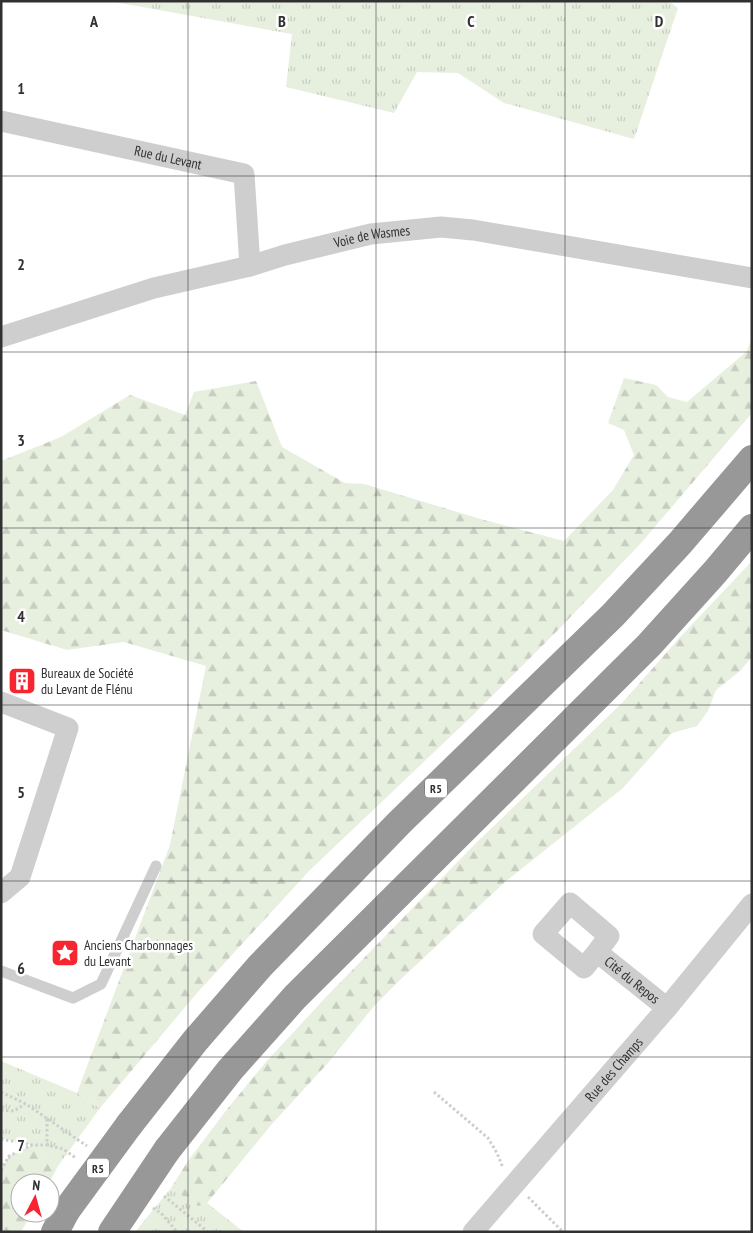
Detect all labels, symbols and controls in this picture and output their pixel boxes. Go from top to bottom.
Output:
text: A [89,11,99,31]
text: B [278,11,286,31]
text: C [467,11,475,31]
text: D [655,11,664,31]
text: 1 [17,78,25,98]
street label: Rue du Levant [133,141,204,174]
street label: Voie de Wasmes [331,221,411,252]
text: 2 [17,254,25,274]
text: 3 [17,430,25,450]
text: 4 [17,606,25,626]
place label: Bureaux de Société du Levant de Flénu [41,664,134,698]
building icon: Bureaux de Société du Levant de Flénu [7,666,37,696]
road number: R5 [425,778,447,798]
text: 5 [17,782,25,802]
place label: Anciens Charbonnages du Levant [84,936,193,970]
place icon: Anciens Charbonnages du Levant [50,938,80,968]
street label: Cité du Repos [601,952,664,1008]
text: 6 [17,958,25,978]
street label: Rue des Champs [581,1033,647,1105]
text: 7 [17,1135,25,1155]
road number: R5 [87,1158,109,1178]
north arrow [10,1173,60,1223]
text: N [32,1176,41,1194]

